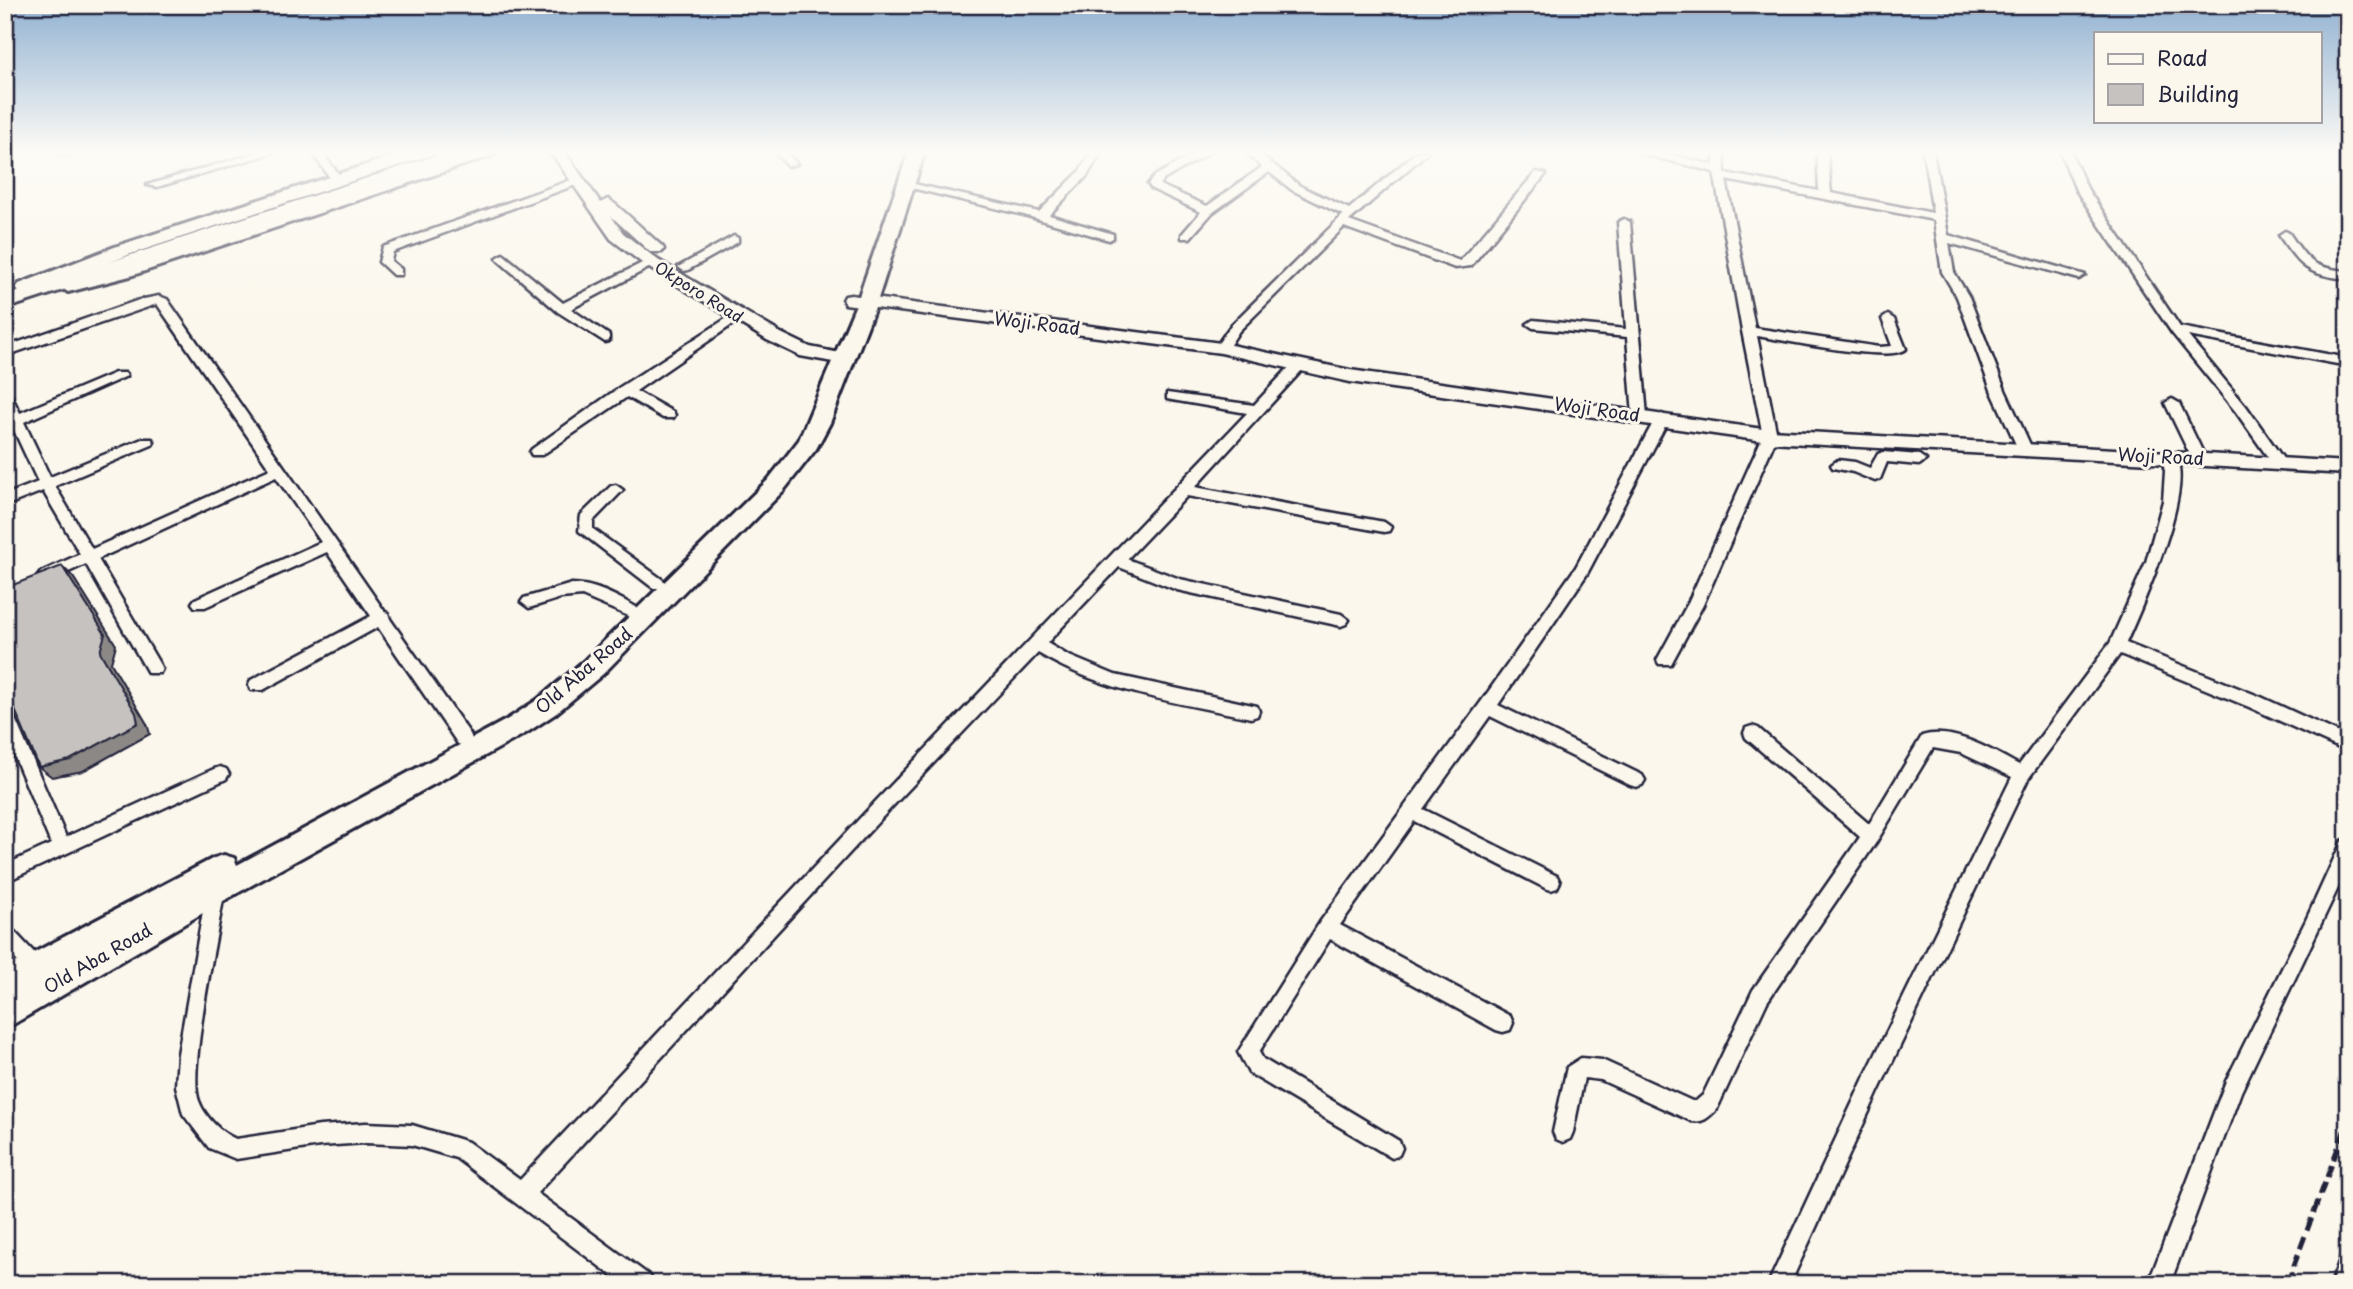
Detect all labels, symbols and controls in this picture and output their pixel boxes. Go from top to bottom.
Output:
legend [2094,32,2322,122]
text: Road [2157,41,2208,73]
text: Building [2157,77,2239,109]
street label: Okporo Road [651,254,748,328]
street label: Woji Road [993,304,1082,341]
street label: Woji Road [1553,389,1642,428]
street label: Woji Road [2117,440,2205,471]
street label: Old Aba Road [528,620,638,720]
street label: Old Aba Road [38,916,156,1000]

